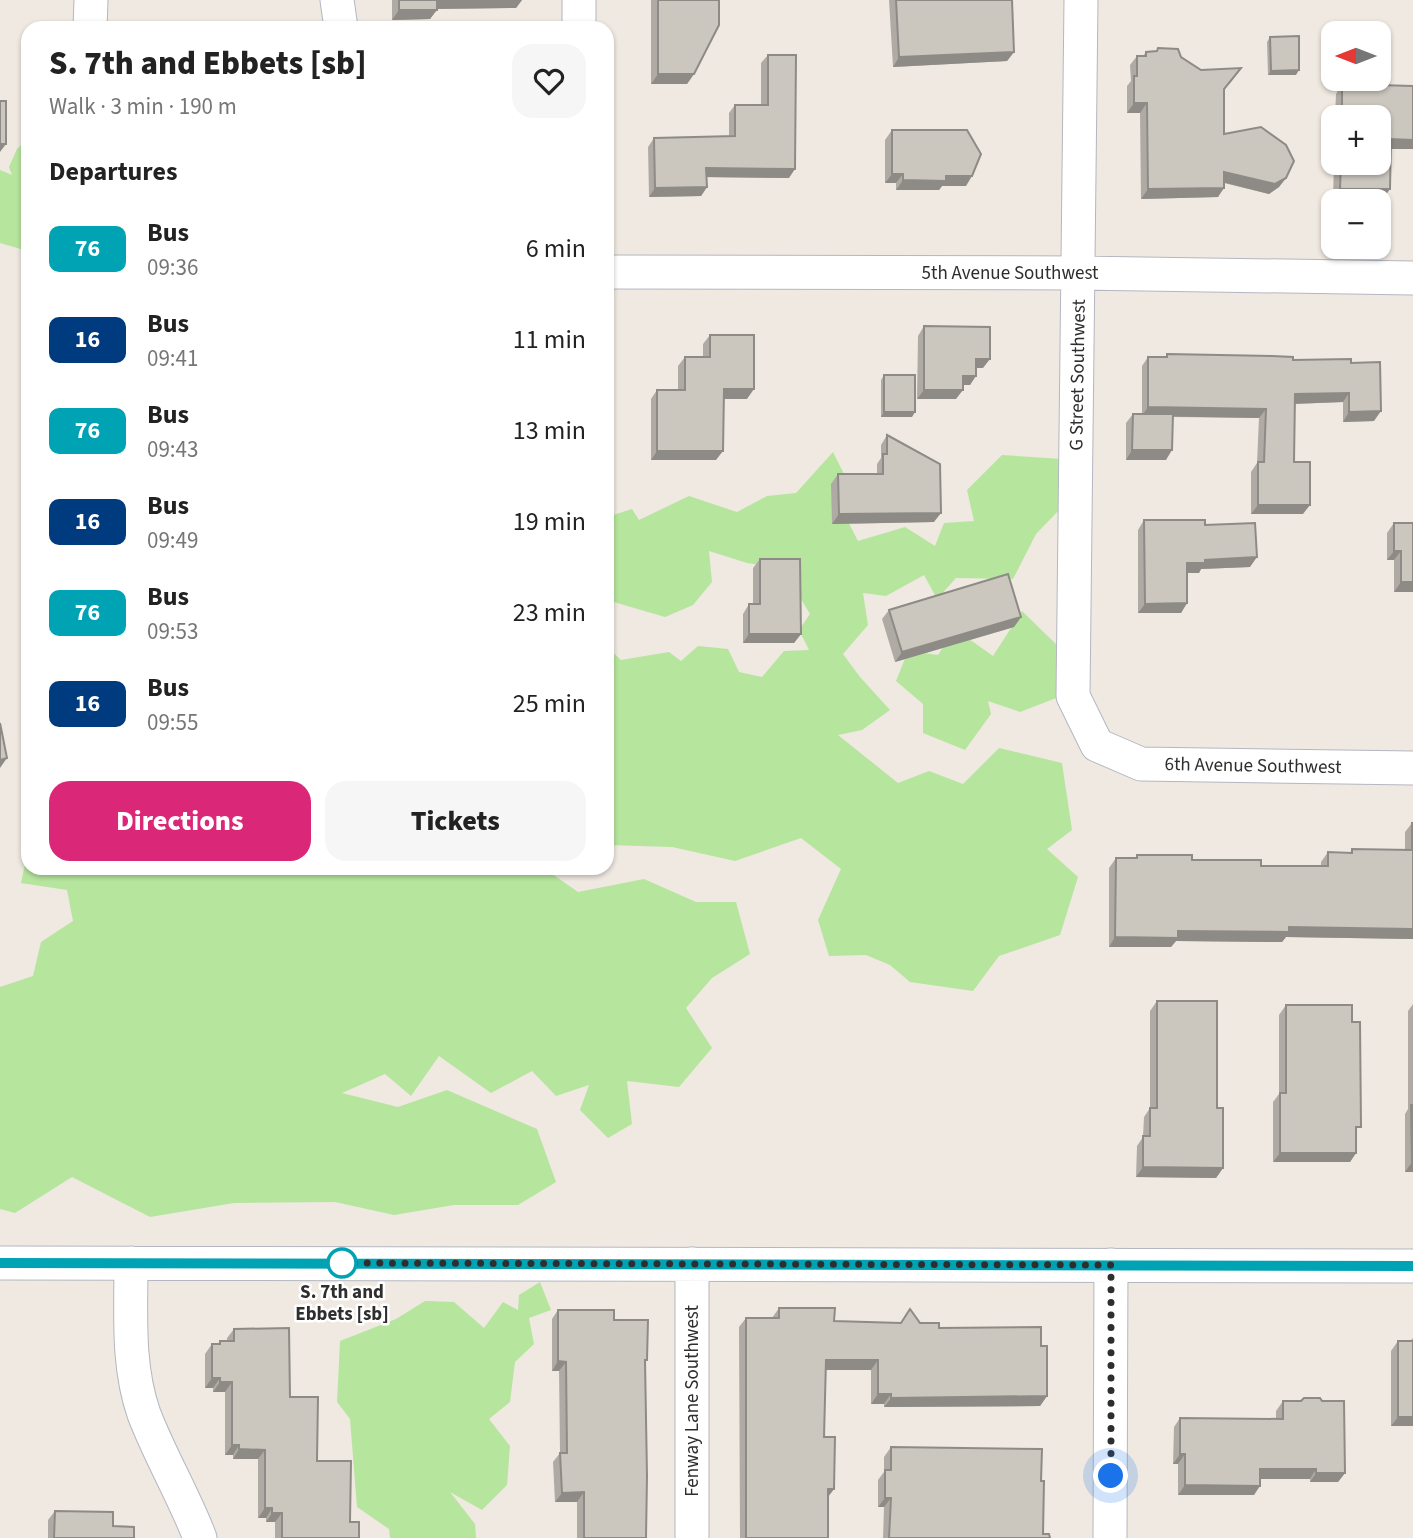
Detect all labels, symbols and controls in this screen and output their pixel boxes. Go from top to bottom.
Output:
north arrow [1321,21,1391,91]
map controls [1321,21,1391,259]
text: S. 7th and Ebbets [sb] [49,40,367,87]
button: heart [512,44,586,118]
text: Walk · 3 min · 190 m [49,90,237,123]
button: + [1321,105,1391,175]
text: Departures [49,153,177,190]
button: − [1321,189,1391,259]
text: Bus [147,214,189,251]
text: 6 min [526,230,586,267]
text: 76 [75,231,100,266]
text: 09:36 [147,251,198,284]
street label: 5th Avenue Southwest [922,260,1099,287]
street label: G Street Southwest [1063,298,1093,451]
text: Bus [147,305,189,342]
text: 11 min [513,321,586,358]
text: 16 [75,322,100,357]
text: 09:41 [147,342,198,375]
text: Bus [147,396,189,433]
text: 13 min [513,412,586,449]
text: 76 [75,413,100,448]
text: 09:43 [147,433,198,466]
text: Bus [147,487,189,524]
text: 19 min [513,503,586,540]
text: 16 [75,504,100,539]
text: 09:49 [147,524,198,557]
text: Bus [147,578,189,615]
text: 23 min [513,594,586,631]
text: 76 [75,595,100,630]
text: 09:53 [147,615,198,648]
text: Bus [147,669,189,706]
text: 25 min [513,685,586,722]
text: 16 [75,686,100,721]
text: 09:55 [147,706,198,739]
street label: 6th Avenue Southwest [1164,751,1342,781]
button: Directions [49,781,311,861]
button: Tickets [325,781,586,861]
marker: S. 7th and Ebbets [sb] [327,1248,357,1278]
place label: S. 7th and Ebbets [sb] [295,1279,389,1328]
street label: Fenway Lane Southwest [679,1305,706,1497]
your location [1093,1458,1128,1493]

